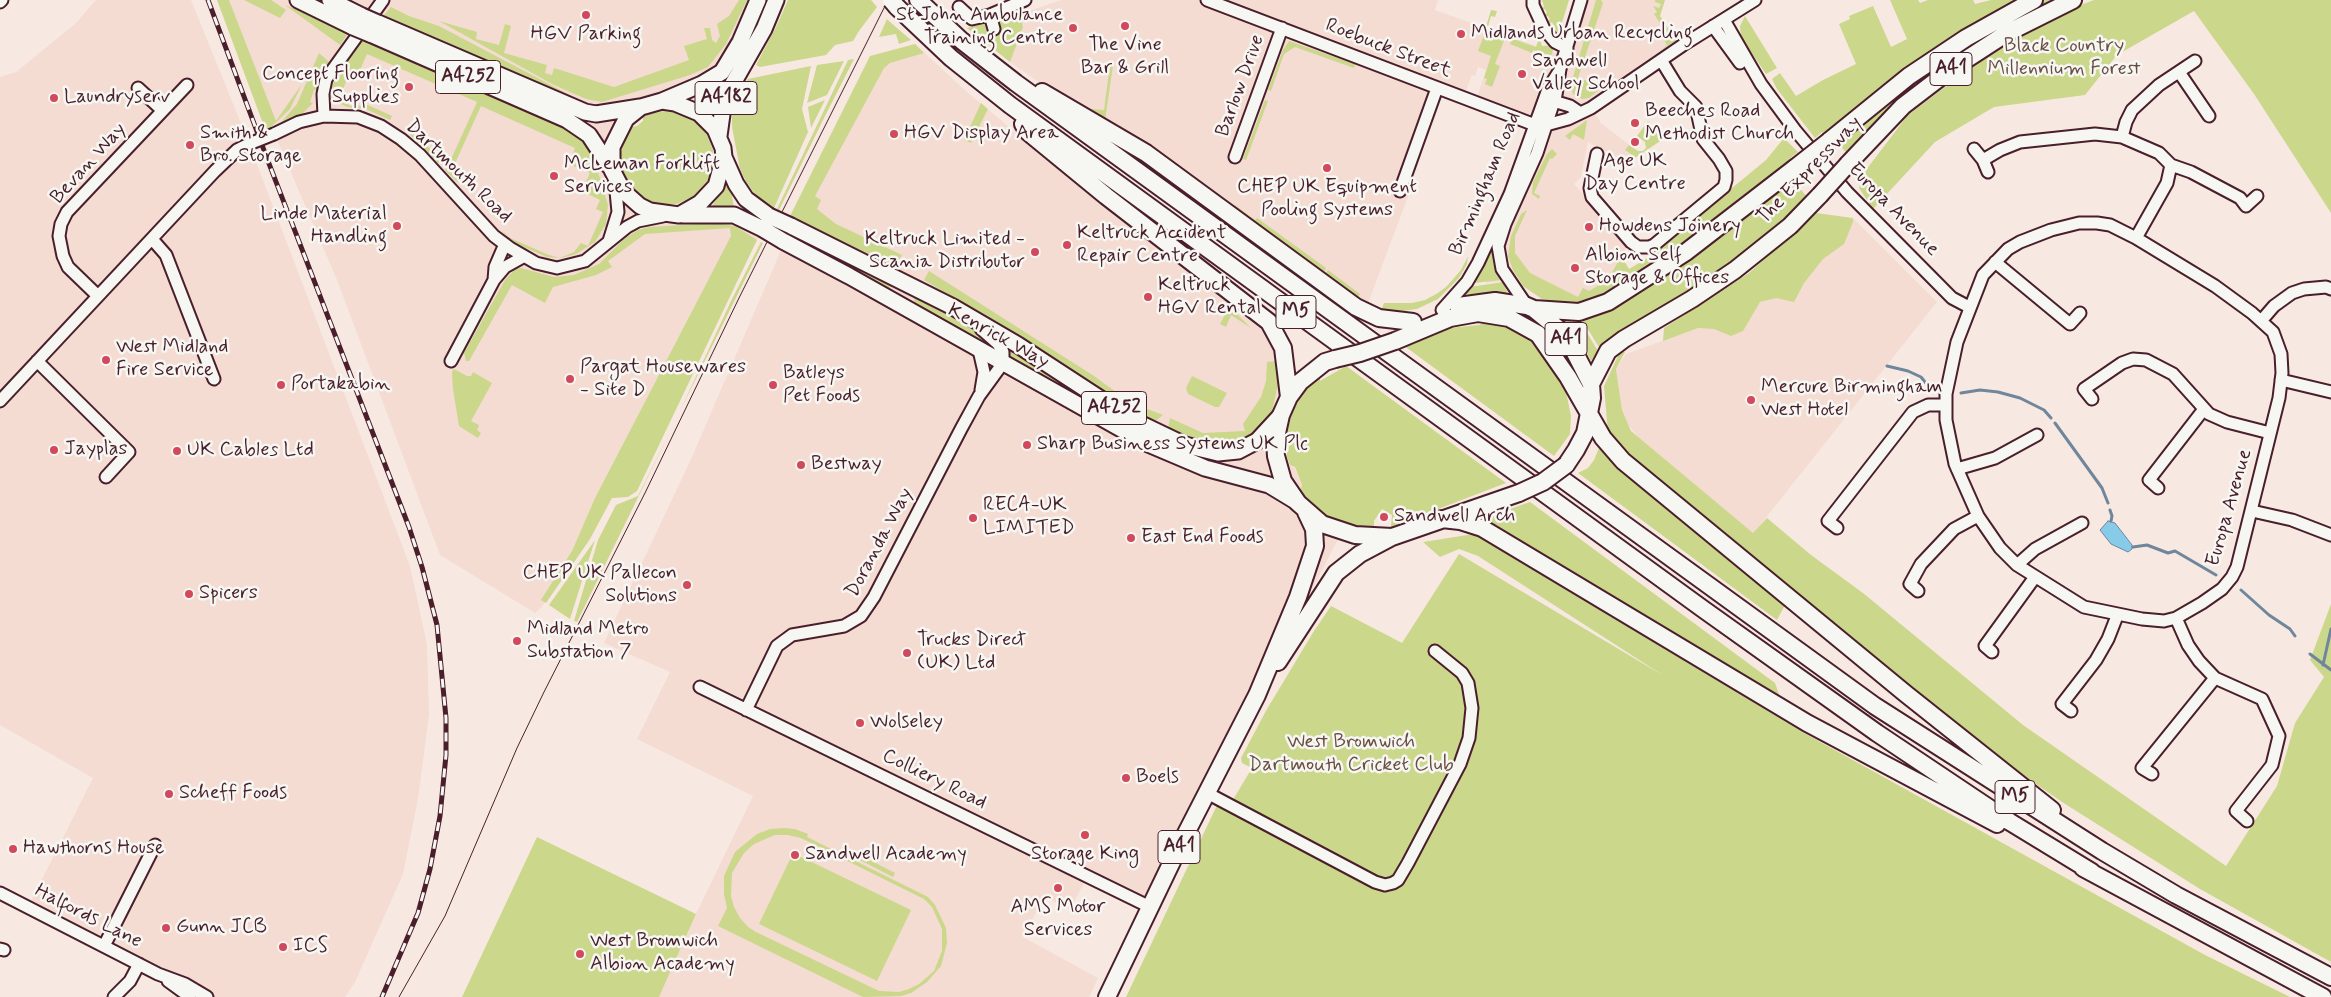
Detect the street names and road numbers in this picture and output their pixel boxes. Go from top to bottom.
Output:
street label: Roebuck Street [1322,14,1454,84]
street label: Barlow Drive [1211,32,1271,140]
road number: A41 [1930,52,1972,86]
road number: A4252 [436,61,500,94]
road number: A4182 [695,82,757,115]
street label: Birmingham Road [1445,109,1527,259]
street label: The Expressway [1752,112,1868,230]
street label: Dartmouth Road [400,115,516,229]
street label: Bevan Way [46,118,132,210]
street label: Europa Avenue [1842,158,1944,262]
road number: M5 [1276,296,1316,328]
street label: Kenrick Way [943,299,1053,375]
road number: A41 [1545,322,1587,356]
road number: A4252 [1082,392,1146,424]
street label: Europa Avenue [2202,447,2258,569]
street label: Doranda Way [841,484,919,602]
street label: Colliery Road [878,744,990,816]
road number: M5 [1995,780,2035,814]
road number: A41 [1158,830,1200,864]
street label: Halfords Lane [30,880,146,954]

